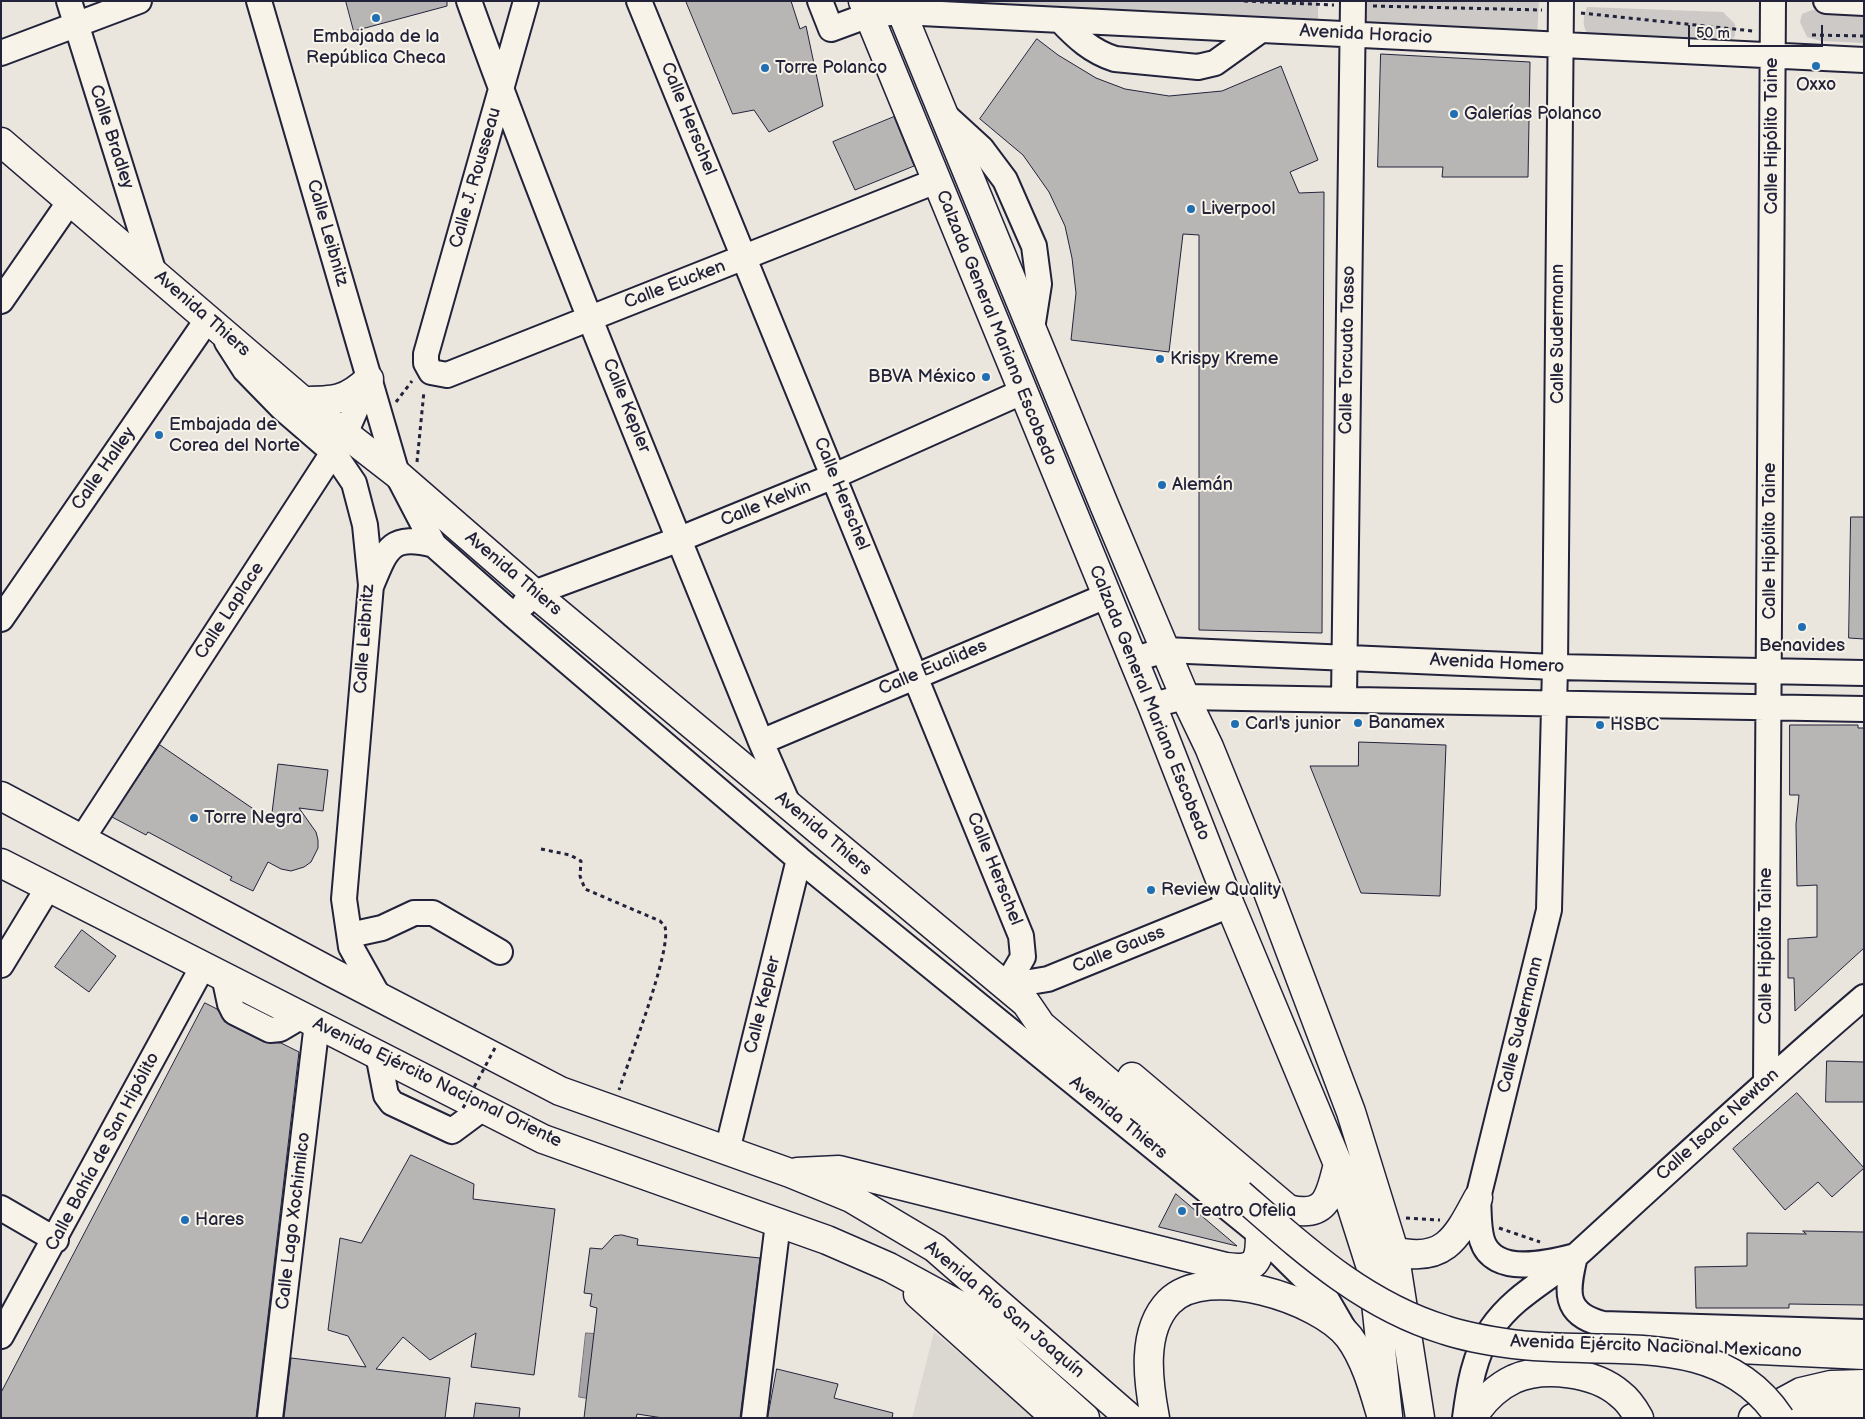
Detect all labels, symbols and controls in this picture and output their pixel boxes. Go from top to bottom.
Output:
marker: Embajada de la República Checa [370,12,382,24]
scale bar [1690,15,1825,47]
street label: Avenida Horacio [1299,21,1433,49]
text: 50 m [1696,24,1730,43]
place label: Embajada de la República Checa [306,26,446,68]
place label: Torre Polanco [775,57,887,79]
street label: Calle Hipólito Taine [1761,58,1783,214]
street label: Calle Herschel [656,59,720,179]
marker: Oxxo [1810,60,1822,72]
marker: Torre Polanco [759,62,771,74]
place label: Oxxo [1796,74,1836,96]
street label: Calle Bradley [84,82,138,192]
place label: Galerías Polanco [1464,103,1602,125]
street label: Calle J. Rousseau [446,105,506,251]
marker: Galerías Polanco [1448,108,1460,120]
street label: Calle Leibnitz [301,177,353,289]
street label: Calzada General Mariano Escobedo [931,187,1061,469]
place label: Liverpool [1201,198,1275,220]
marker: Liverpool [1185,203,1197,215]
street label: Calle Eucken [621,256,729,314]
street label: Calle Sudermann [1547,264,1569,404]
street label: Calle Torcuato Tasso [1336,265,1360,435]
street label: Avenida Thiers [150,267,254,361]
place label: Krispy Kreme [1170,348,1278,370]
marker: Krispy Kreme [1154,353,1166,365]
street label: Calle Kepler [597,356,655,456]
place label: BBVA México [868,366,976,388]
marker: BBVA México [980,371,992,383]
place label: Embajada de Corea del Norte [169,414,300,456]
street label: Calle Halley [68,423,140,515]
marker: Embajada de Corea del Norte [153,429,165,441]
street label: Calle Herschel [809,434,873,554]
street label: Calle Hipólito Taine [1759,463,1781,619]
place label: Alemán [1172,474,1233,496]
street label: Calle Kelvin [718,476,814,532]
marker: Alemán [1156,479,1168,491]
street label: Avenida Thiers [460,527,566,621]
street label: Calle Laplace [191,558,269,664]
street label: Calzada General Mariano Escobedo [1084,562,1214,844]
street label: Calle Leibnitz [350,584,380,694]
marker: Benavides [1796,621,1808,633]
street label: Calle Euclides [876,635,990,701]
place label: Benavides [1759,635,1845,657]
street label: Avenida Homero [1429,650,1565,678]
place label: Banamex [1368,712,1445,734]
place label: Carl's junior [1245,713,1340,735]
place label: HSBC [1610,714,1659,736]
marker: Banamex [1352,717,1364,729]
marker: Carl's junior [1229,718,1241,730]
marker: HSBC [1594,719,1606,731]
street label: Avenida Thiers [770,787,876,881]
place label: Torre Negra [204,807,302,829]
street label: Calle Herschel [962,809,1026,929]
marker: Torre Negra [188,812,200,824]
street label: Calle Hipólito Taine [1755,868,1777,1024]
place label: Review Quality [1161,879,1281,901]
marker: Review Quality [1145,884,1157,896]
street label: Calle Gauss [1070,922,1168,978]
street label: Calle Kepler [740,954,786,1056]
street label: Calle Sudermann [1494,954,1548,1096]
street label: Avenida Ejército Nacional Oriente [309,1013,565,1153]
street label: Calle Bahía de San Hipólito [41,1049,165,1255]
street label: Calle Isaac Newton [1652,1064,1784,1186]
street label: Avenida Thiers [1065,1072,1171,1164]
street label: Calle Lago Xochimilco [272,1131,316,1311]
place label: Teatro Ofelia [1192,1200,1296,1222]
marker: Teatro Ofelia [1176,1205,1188,1217]
place label: Hares [195,1209,244,1231]
marker: Hares [179,1214,191,1226]
street label: Avenida Río San Joaquín [920,1237,1088,1383]
street label: Avenida Ejército Nacional Mexicano [1510,1331,1802,1363]

